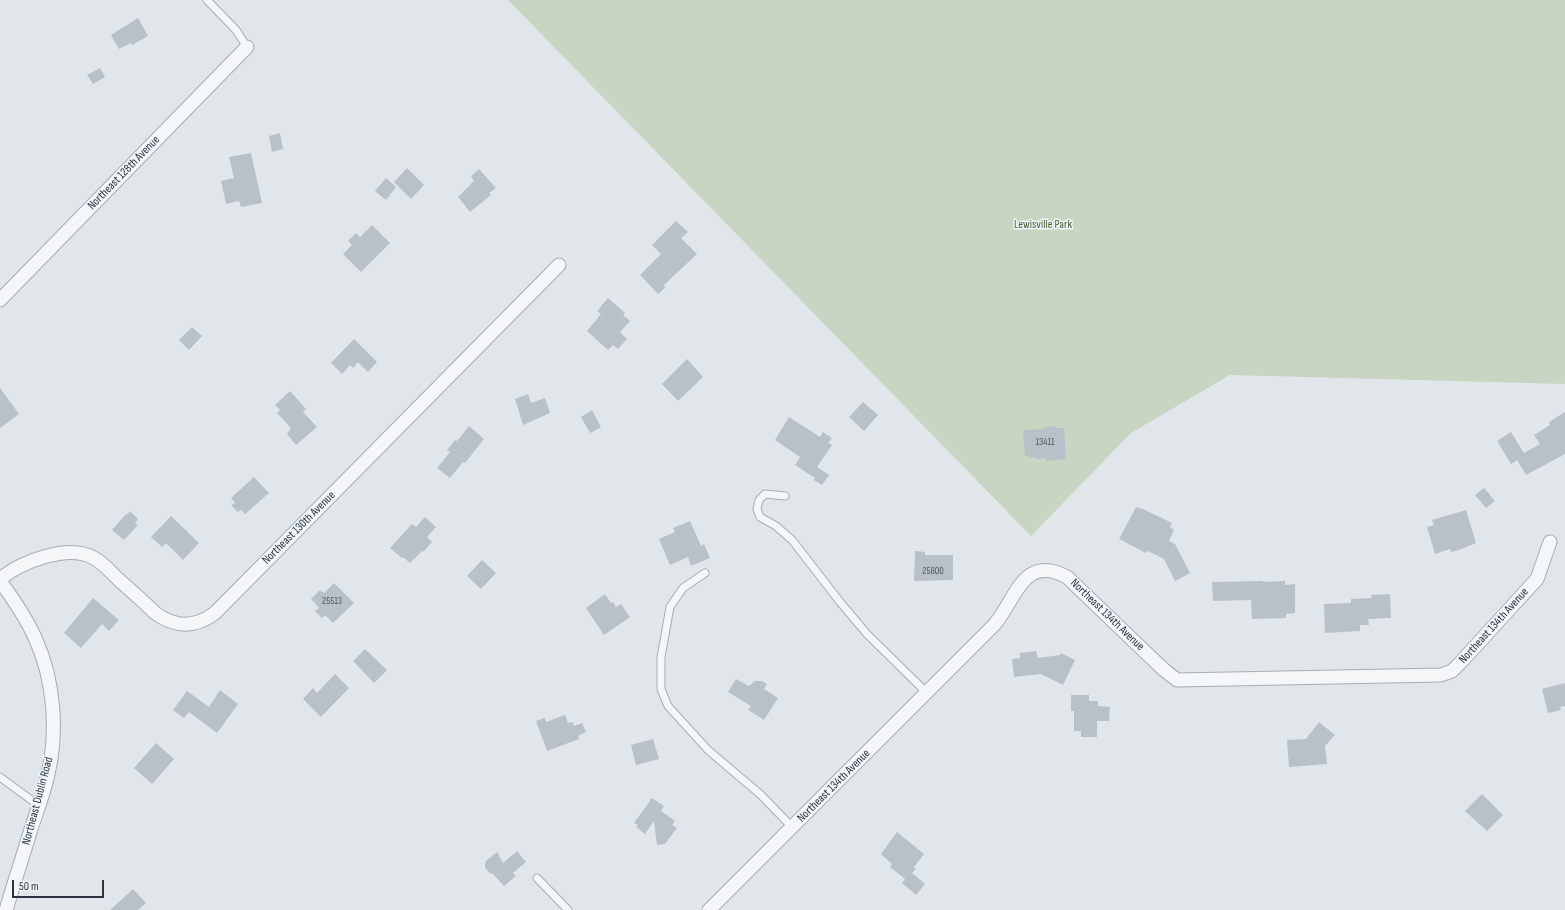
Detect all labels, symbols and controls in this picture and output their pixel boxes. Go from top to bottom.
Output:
street label: Northeast 128th Avenue [85,133,163,213]
park label: Lewisville Park [1014,218,1072,232]
house number: 13411 [1036,436,1054,448]
street label: Northeast 130th Avenue [259,488,339,568]
house number: 25800 [922,565,944,577]
street label: Northeast 134th Avenue [1067,576,1147,654]
street label: Northeast 134th Avenue [1456,585,1532,667]
house number: 25513 [322,595,342,607]
street label: Northeast 134th Avenue [795,747,873,825]
street label: Northeast Dublin Road [19,755,57,847]
scale bar [14,872,106,898]
text: 50 m [19,879,39,894]

